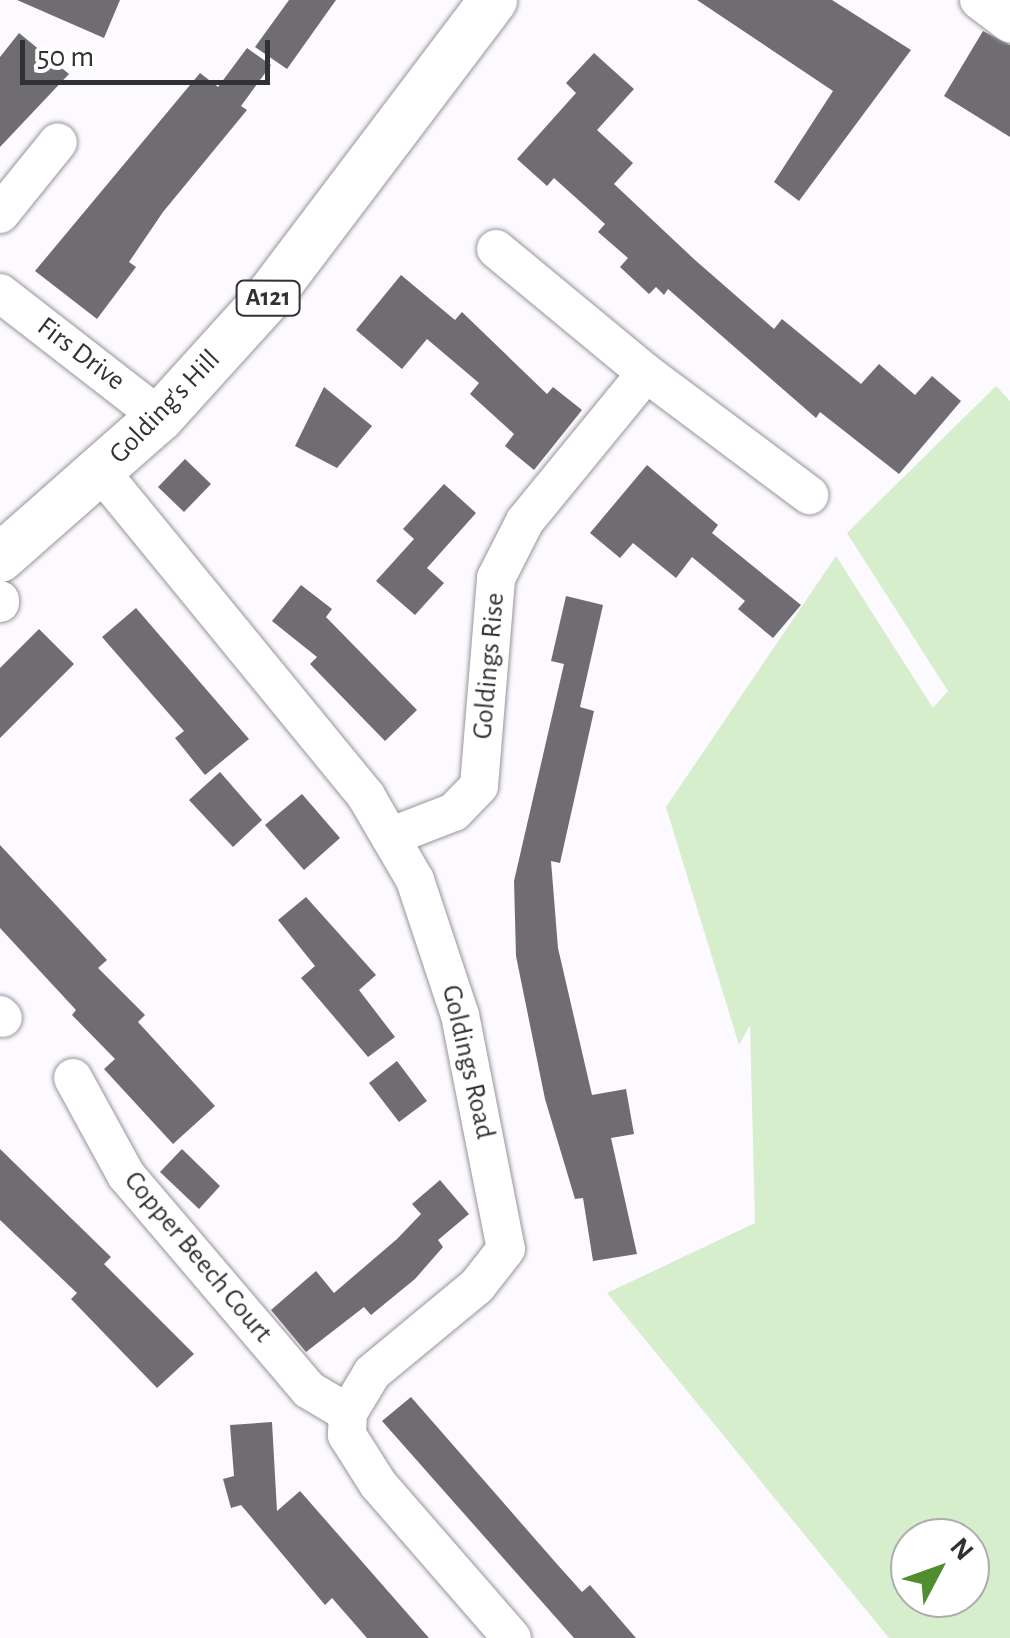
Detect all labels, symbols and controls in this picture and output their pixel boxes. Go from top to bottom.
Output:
scale bar [25,20,275,82]
text: 50 m [37,42,94,72]
road number: A121 [236,278,300,318]
street label: Firs Drive [30,310,132,398]
street label: Golding's Hill [102,343,228,471]
street label: Goldings Rise [466,591,512,741]
street label: Goldings Road [434,982,502,1142]
street label: Copper Beech Court [117,1165,279,1349]
north arrow [890,1518,990,1618]
text: N [944,1533,978,1566]

